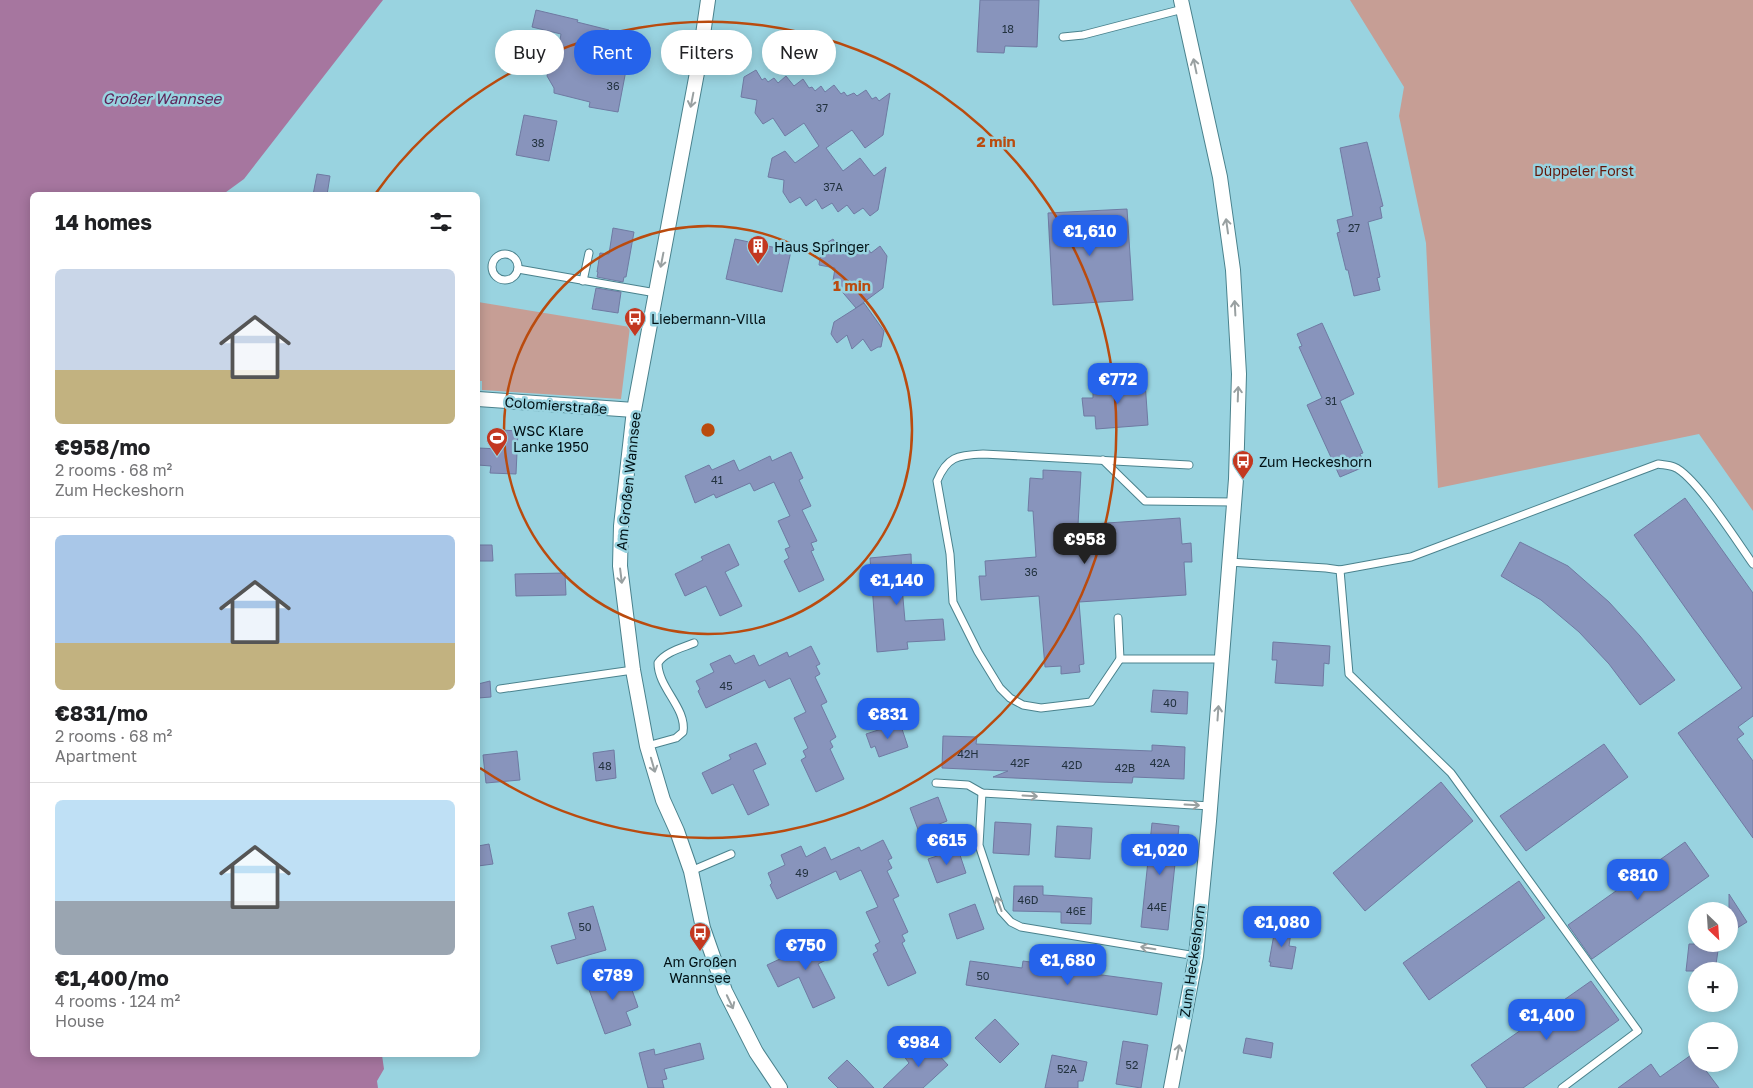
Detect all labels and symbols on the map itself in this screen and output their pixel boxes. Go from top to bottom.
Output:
house number: 18 [1002,22,1014,35]
one-way arrow [1190,59,1199,75]
house number: 36 [606,79,620,92]
water label: Großer Wannsee [103,89,222,107]
one-way arrow [687,92,697,108]
house number: 37 [816,101,828,114]
text: 2 min [976,132,1016,150]
house number: 38 [531,136,545,149]
park label: Düppeler Forst [1534,162,1634,179]
house number: 37A [823,180,843,193]
pin: €1,610 [1049,214,1131,257]
one-way arrow [1221,218,1231,234]
house number: 27 [1348,221,1360,234]
building icon: Haus Springer [746,234,770,265]
place label: Haus Springer [774,238,870,255]
one-way arrow [657,251,667,267]
text: 1 min [833,276,871,294]
one-way arrow [1231,300,1240,316]
bus stop icon: Liebermann-Villa [623,306,647,337]
place label: Liebermann-Villa [651,310,766,327]
pin: €772 [1088,362,1148,405]
one-way arrow [1234,386,1243,402]
street label: Colomierstraße [504,393,608,417]
house number: 31 [1325,394,1337,407]
street label: Am Großen Wannsee [612,411,644,551]
centre of rings [699,421,717,439]
place label: WSC Klare Lanke 1950 [513,422,589,455]
sports icon: WSC Klare Lanke 1950 [485,426,509,457]
bus stop icon: Zum Heckeshorn [1231,449,1255,480]
place label: Zum Heckeshorn [1259,453,1372,470]
house number: 41 [711,473,723,486]
pin: €958 [1055,522,1115,565]
pin: €1,140 [856,564,938,606]
house number: 36 [1024,565,1038,578]
one-way arrow [616,568,626,584]
house number: 45 [719,679,733,692]
house number: 40 [1163,696,1177,709]
pin: €831 [858,698,918,740]
one-way arrow [1213,705,1222,721]
house number: 42H [957,747,979,760]
one-way arrow [648,756,658,772]
house number: 42F [1010,756,1030,769]
house number: 42A [1150,756,1171,769]
house number: 42D [1062,758,1083,771]
house number: 48 [598,759,612,772]
house number: 42B [1115,761,1135,774]
one-way arrow [1022,791,1038,800]
one-way arrow [1184,801,1200,810]
pin: €615 [917,824,977,866]
pin: €1,020 [1119,834,1201,876]
pin: €810 [1608,858,1668,901]
house number: 49 [795,866,809,879]
house number: 46D [1017,893,1039,906]
one-way arrow [994,897,1003,912]
house number: 44E [1147,900,1167,913]
north arrow [1688,902,1738,952]
house number: 46E [1066,904,1086,917]
street label: Zum Heckeshorn [1176,904,1208,1018]
pin: €1,080 [1241,906,1323,948]
house number: 50 [578,920,592,933]
bus stop icon: Am Großen Wannsee [688,921,712,952]
pin: €750 [776,928,836,971]
one-way arrow [1140,943,1156,953]
pin: €1,680 [1027,944,1109,986]
place label: Am Großen Wannsee [663,953,737,986]
pin: €789 [583,958,643,1001]
house number: 50 [976,969,990,982]
one-way arrow [725,994,735,1009]
pin: €1,400 [1506,998,1588,1041]
pin: €984 [889,1026,949,1068]
one-way arrow [1173,1045,1183,1061]
house number: 52 [1126,1058,1138,1071]
house number: 52A [1057,1062,1078,1075]

